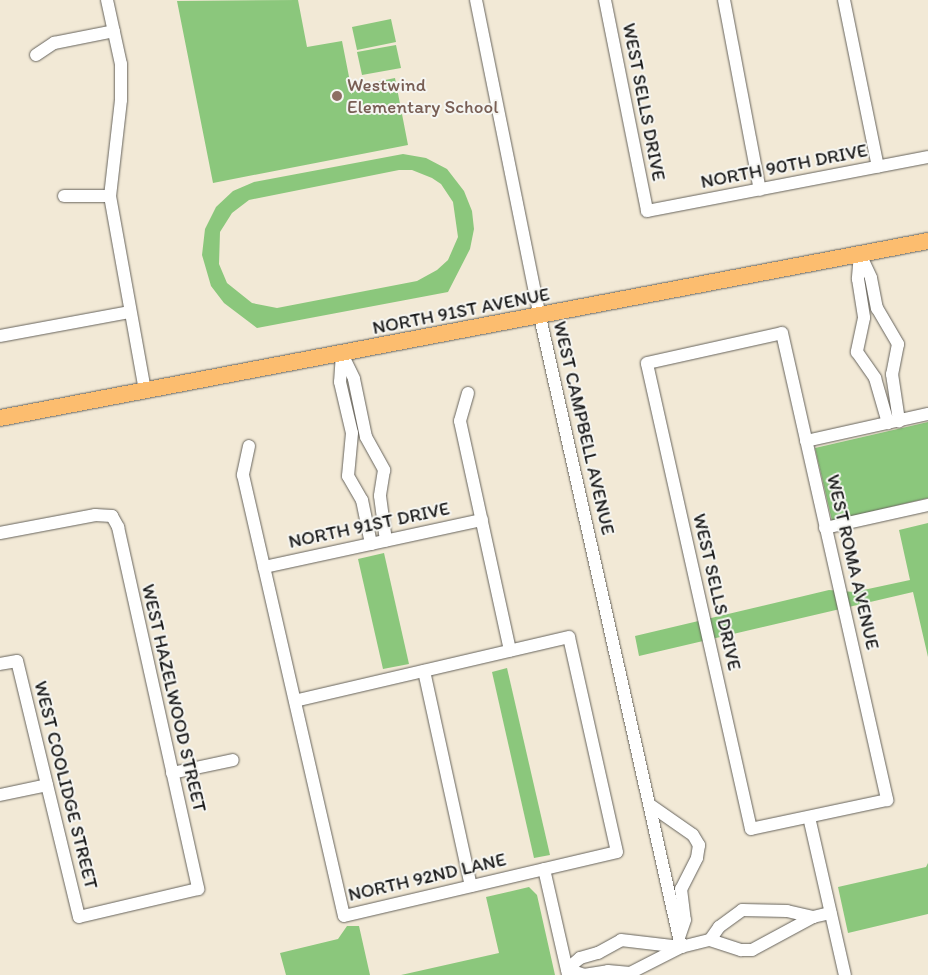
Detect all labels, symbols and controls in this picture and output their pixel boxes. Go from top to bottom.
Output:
street label: WEST SELLS DRIVE [617,21,671,183]
place label: Westwind Elementary School [347,74,499,118]
marker: Westwind Elementary School [331,90,343,102]
street label: NORTH 90TH DRIVE [699,139,869,193]
street label: NORTH 91ST AVENUE [370,283,552,339]
street label: WEST CAMPBELL AVENUE [548,319,620,537]
street label: WEST ROMA AVENUE [822,472,884,652]
street label: NORTH 91ST DRIVE [286,497,452,553]
street label: WEST SELLS DRIVE [688,511,746,673]
street label: WEST HAZELWOOD STREET [137,582,211,814]
street label: WEST COOLIDGE STREET [29,678,103,892]
street label: NORTH 92ND LANE [346,848,508,906]

